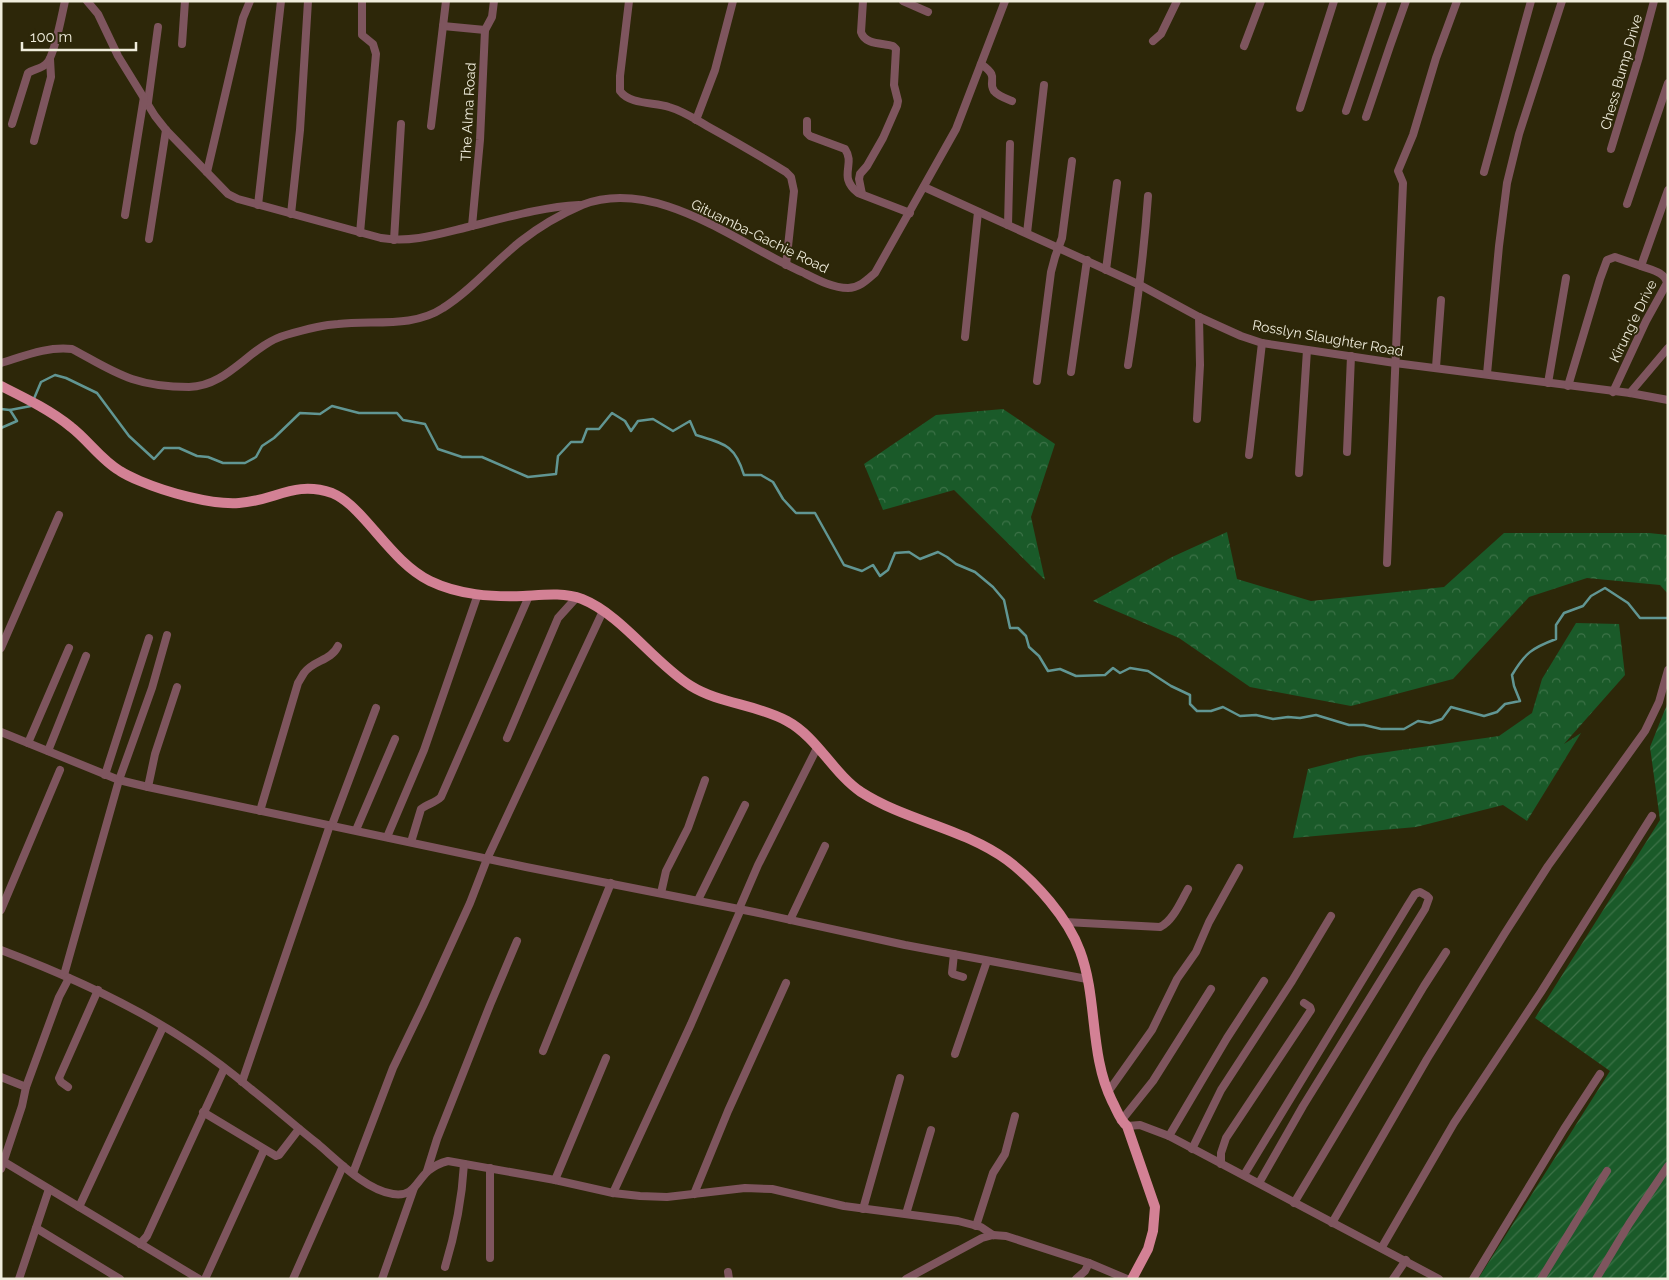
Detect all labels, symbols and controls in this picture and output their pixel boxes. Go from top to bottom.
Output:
street label: Chess Bump Drive [1597,13,1645,131]
scale bar [22,20,136,52]
text: 100 m [30,28,72,46]
street label: The Alma Road [457,62,479,162]
street label: Gituamba-Gachie Road [689,196,831,276]
street label: Kirung'e Drive [1606,277,1660,365]
street label: Rosslyn Slaughter Road [1251,317,1405,359]

